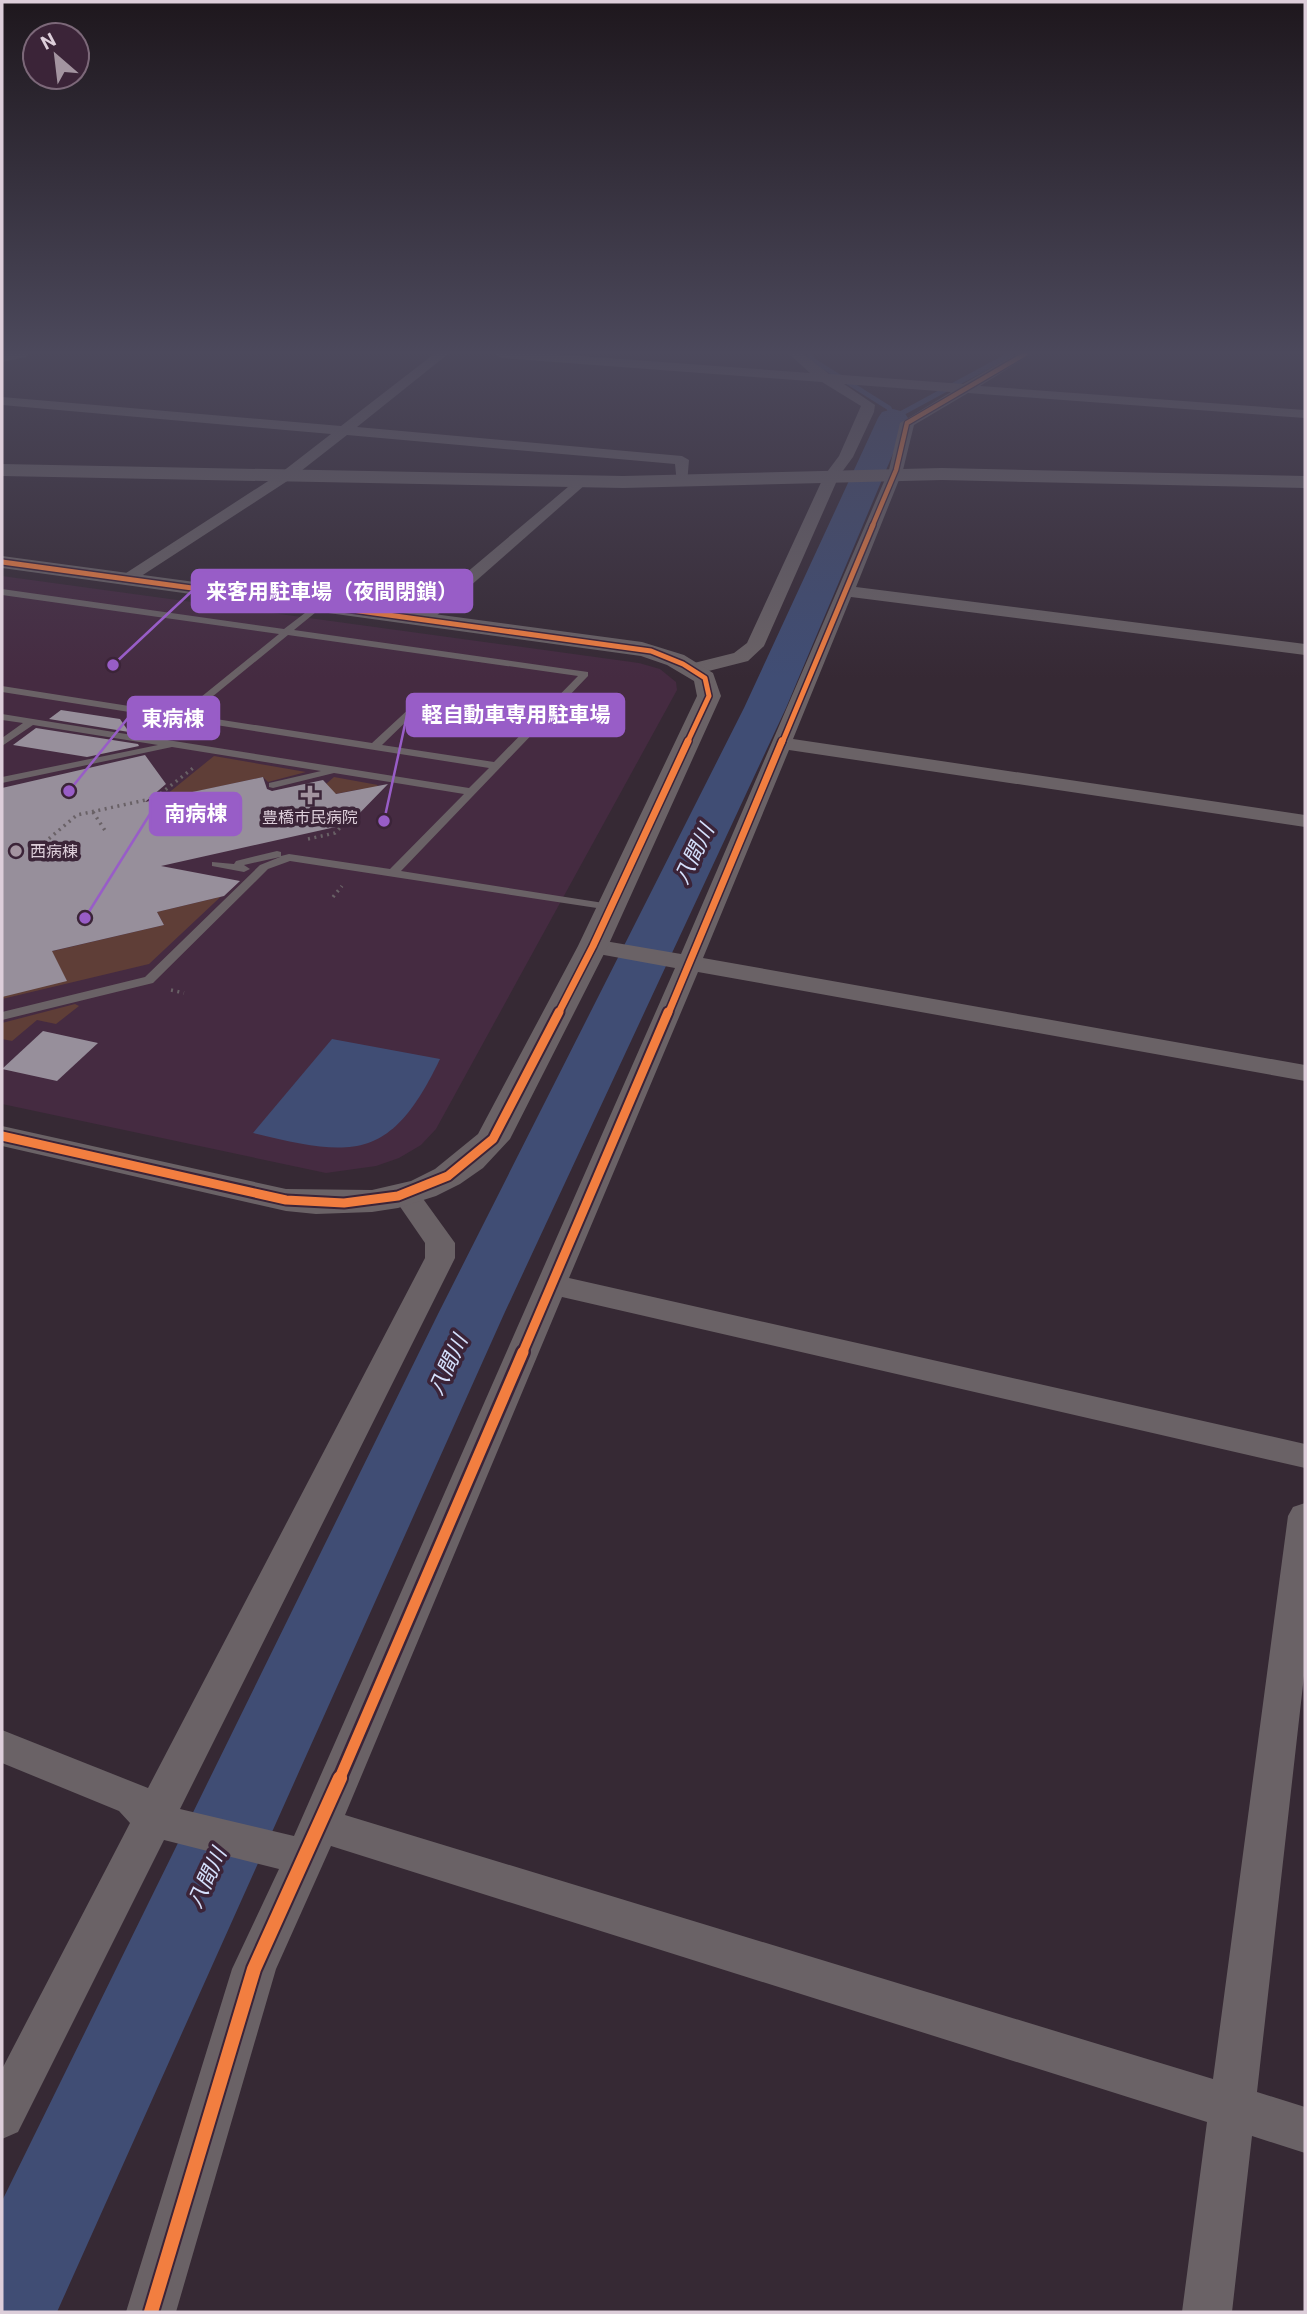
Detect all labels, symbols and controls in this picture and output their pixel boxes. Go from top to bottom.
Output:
north arrow [21,21,91,91]
text: N [37,28,60,55]
callout: 来客用駐車場（夜間閉鎖） [192,570,472,612]
text: 来客用駐車場（夜間閉鎖） [206,580,458,604]
callout: 軽自動車専用駐車場 [407,694,624,736]
callout: 東病棟 [128,697,219,739]
text: 軽自動車専用駐車場 [422,703,611,727]
text: 東病棟 [142,707,205,731]
marker: 豊橋市民病院 [300,785,320,805]
callout: 南病棟 [150,793,241,835]
text: 南病棟 [165,802,228,826]
place label: 豊橋市民病院 [262,808,358,827]
water label: 八間川 [669,819,719,888]
place label: 西病棟 [30,842,78,861]
marker: 西病棟 [8,843,24,859]
water label: 八間川 [424,1330,473,1399]
water label: 八間川 [183,1843,232,1912]

